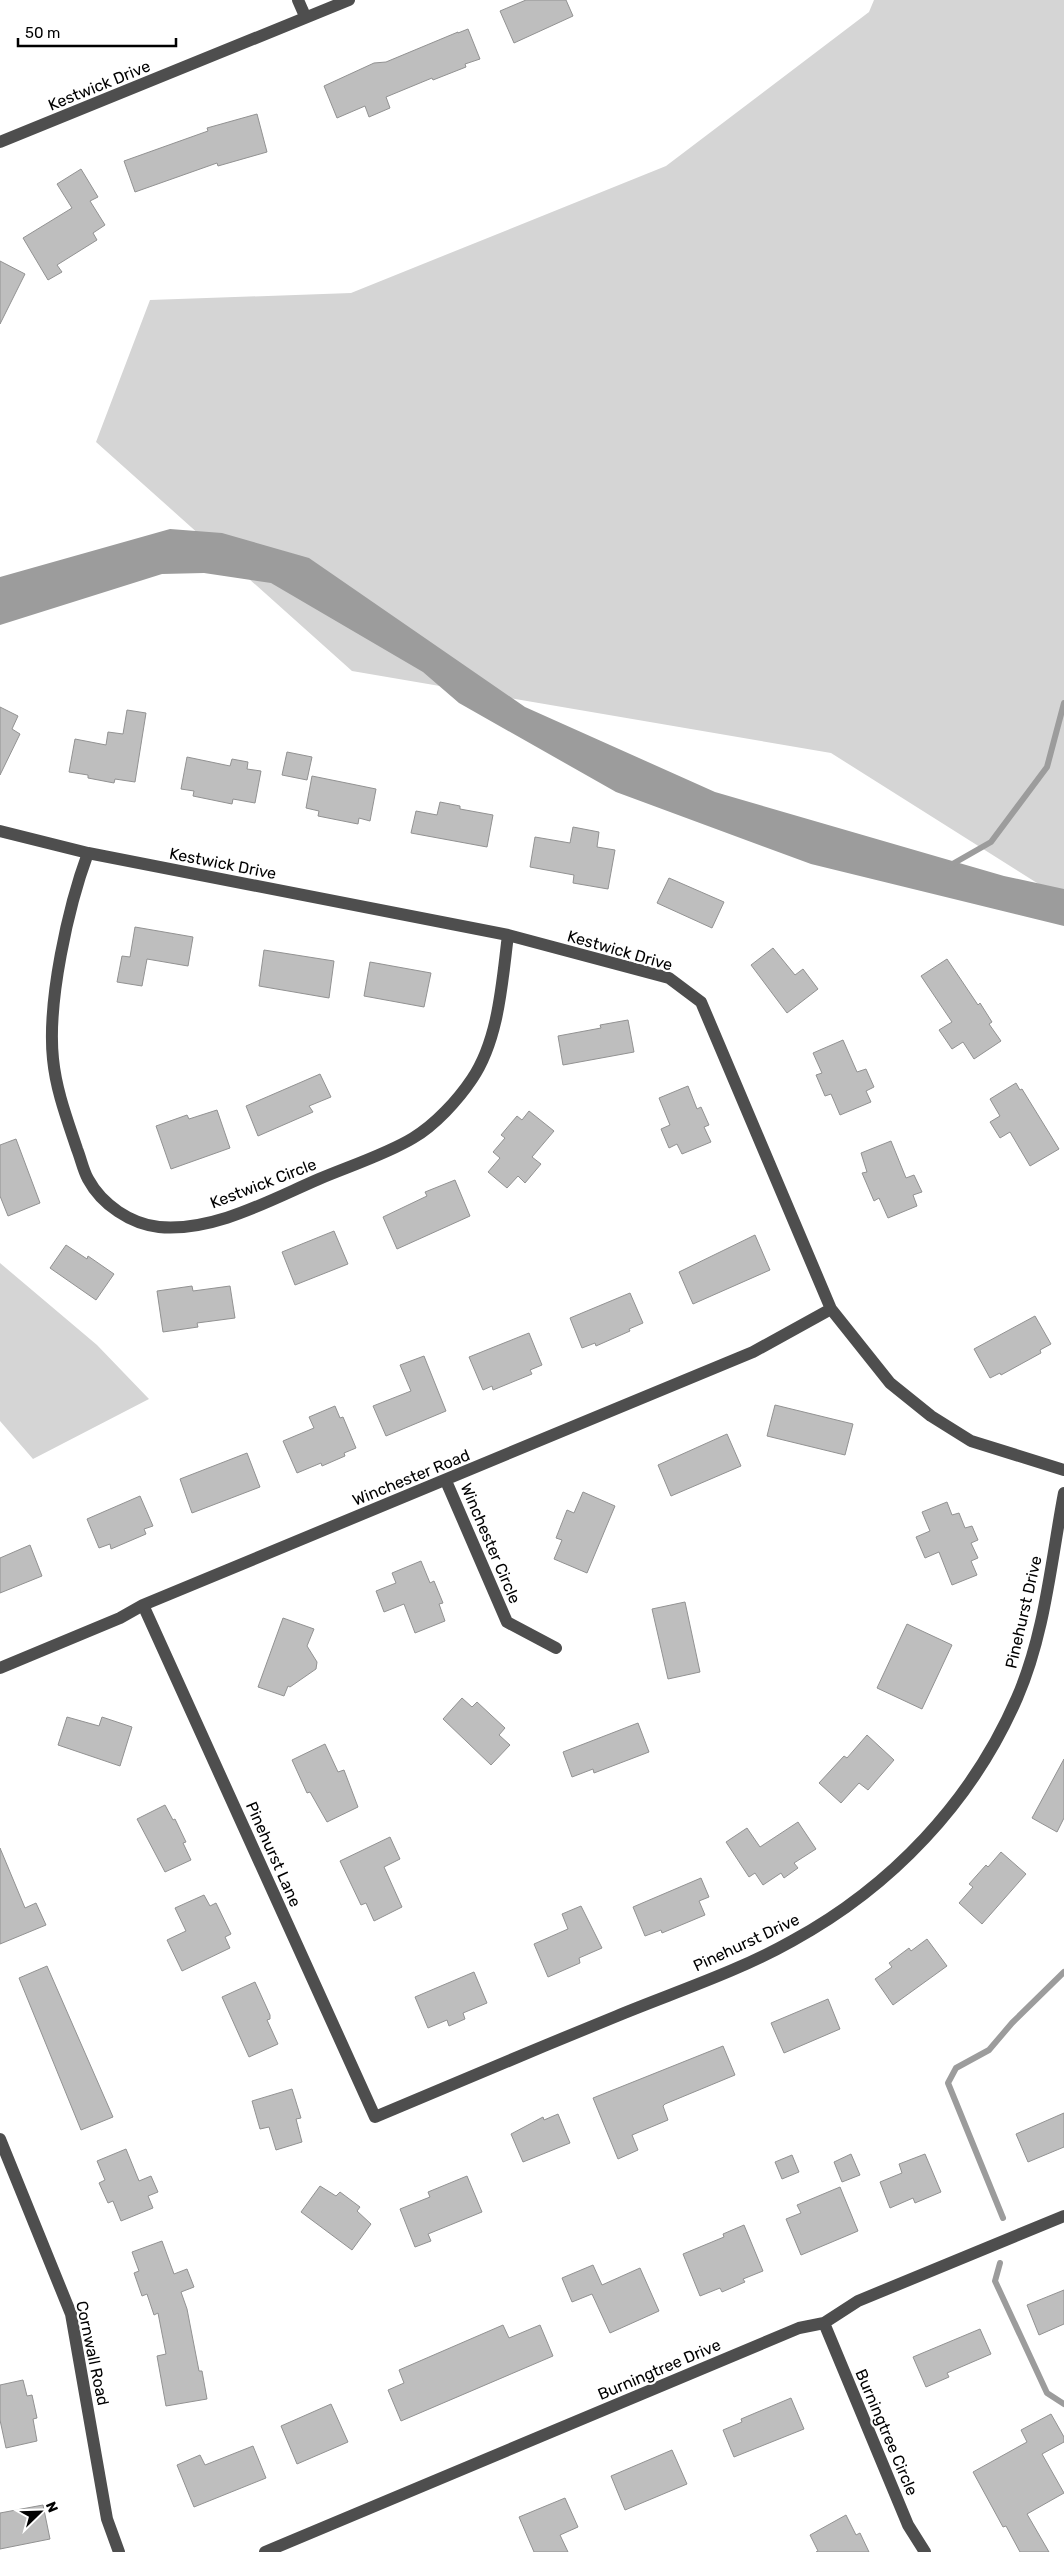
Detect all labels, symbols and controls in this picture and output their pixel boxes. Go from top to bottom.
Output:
scale bar [18,15,175,47]
text: 50 m [25,24,60,42]
street label: Kestwick Drive [45,56,153,115]
street label: Kestwick Drive [168,844,278,883]
street label: Kestwick Drive [565,926,675,975]
street label: Kestwick Circle [207,1154,319,1212]
street label: Winchester Road [350,1445,473,1510]
street label: Winchester Circle [457,1480,525,1606]
street label: Pinehurst Drive [1001,1554,1046,1670]
street label: Pinehurst Lane [242,1799,305,1910]
street label: Pinehurst Drive [690,1910,802,1975]
street label: Cornwall Road [72,2299,113,2407]
street label: Burningtree Drive [595,2335,724,2404]
street label: Burningtree Circle [851,2366,922,2498]
north arrow [15,2487,65,2537]
text: N [42,2499,61,2515]

